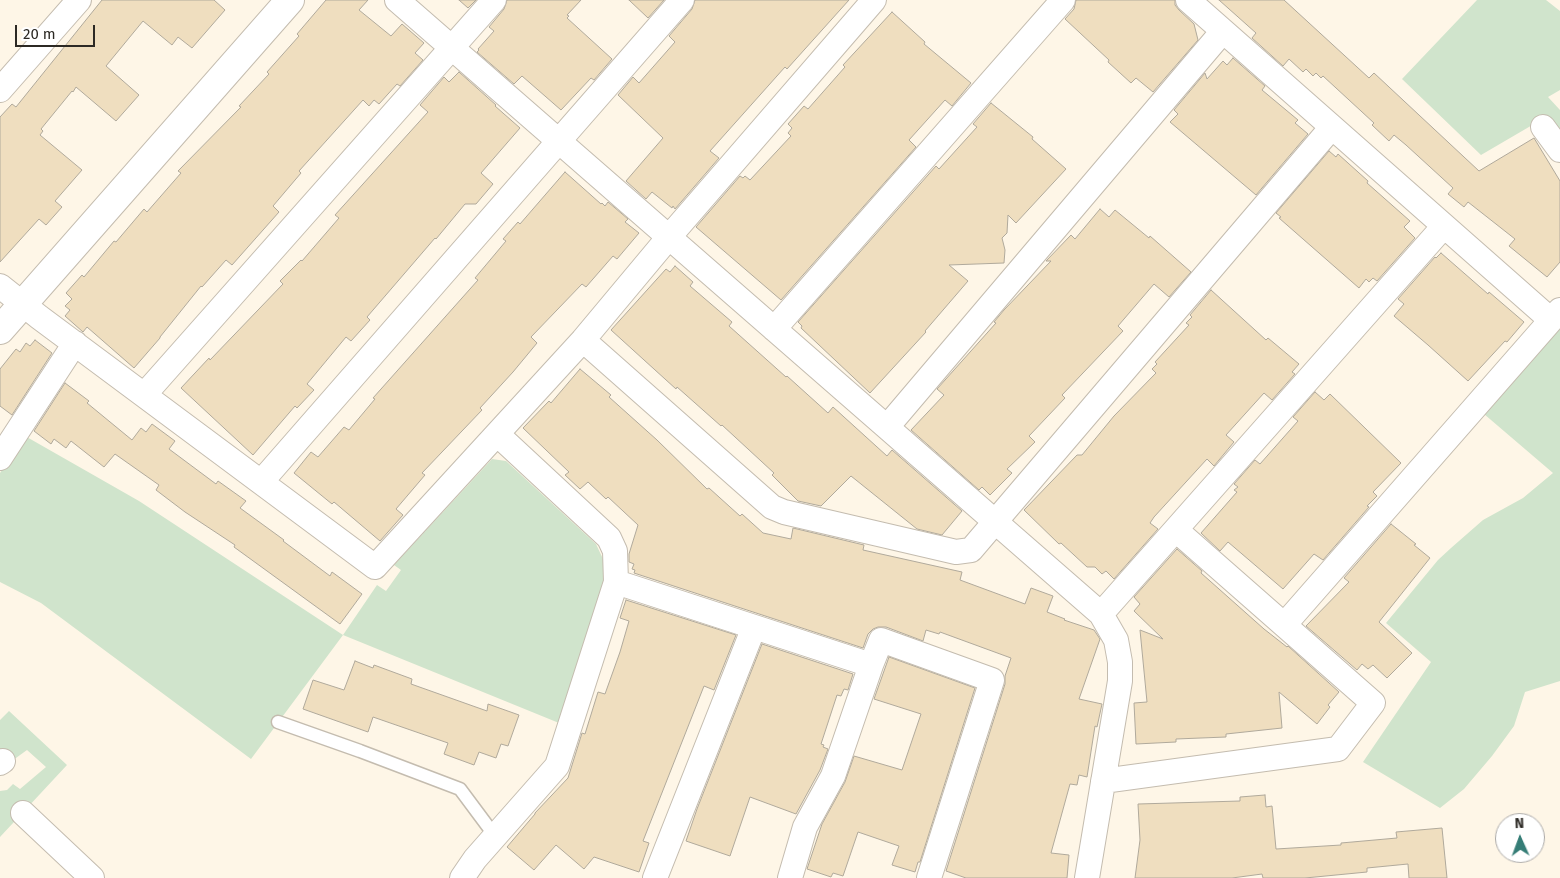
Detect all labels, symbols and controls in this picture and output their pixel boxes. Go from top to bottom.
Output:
scale bar [18,15,98,47]
text: 20 m [23,25,56,43]
north arrow [1495,813,1545,863]
text: N [1515,815,1524,832]

